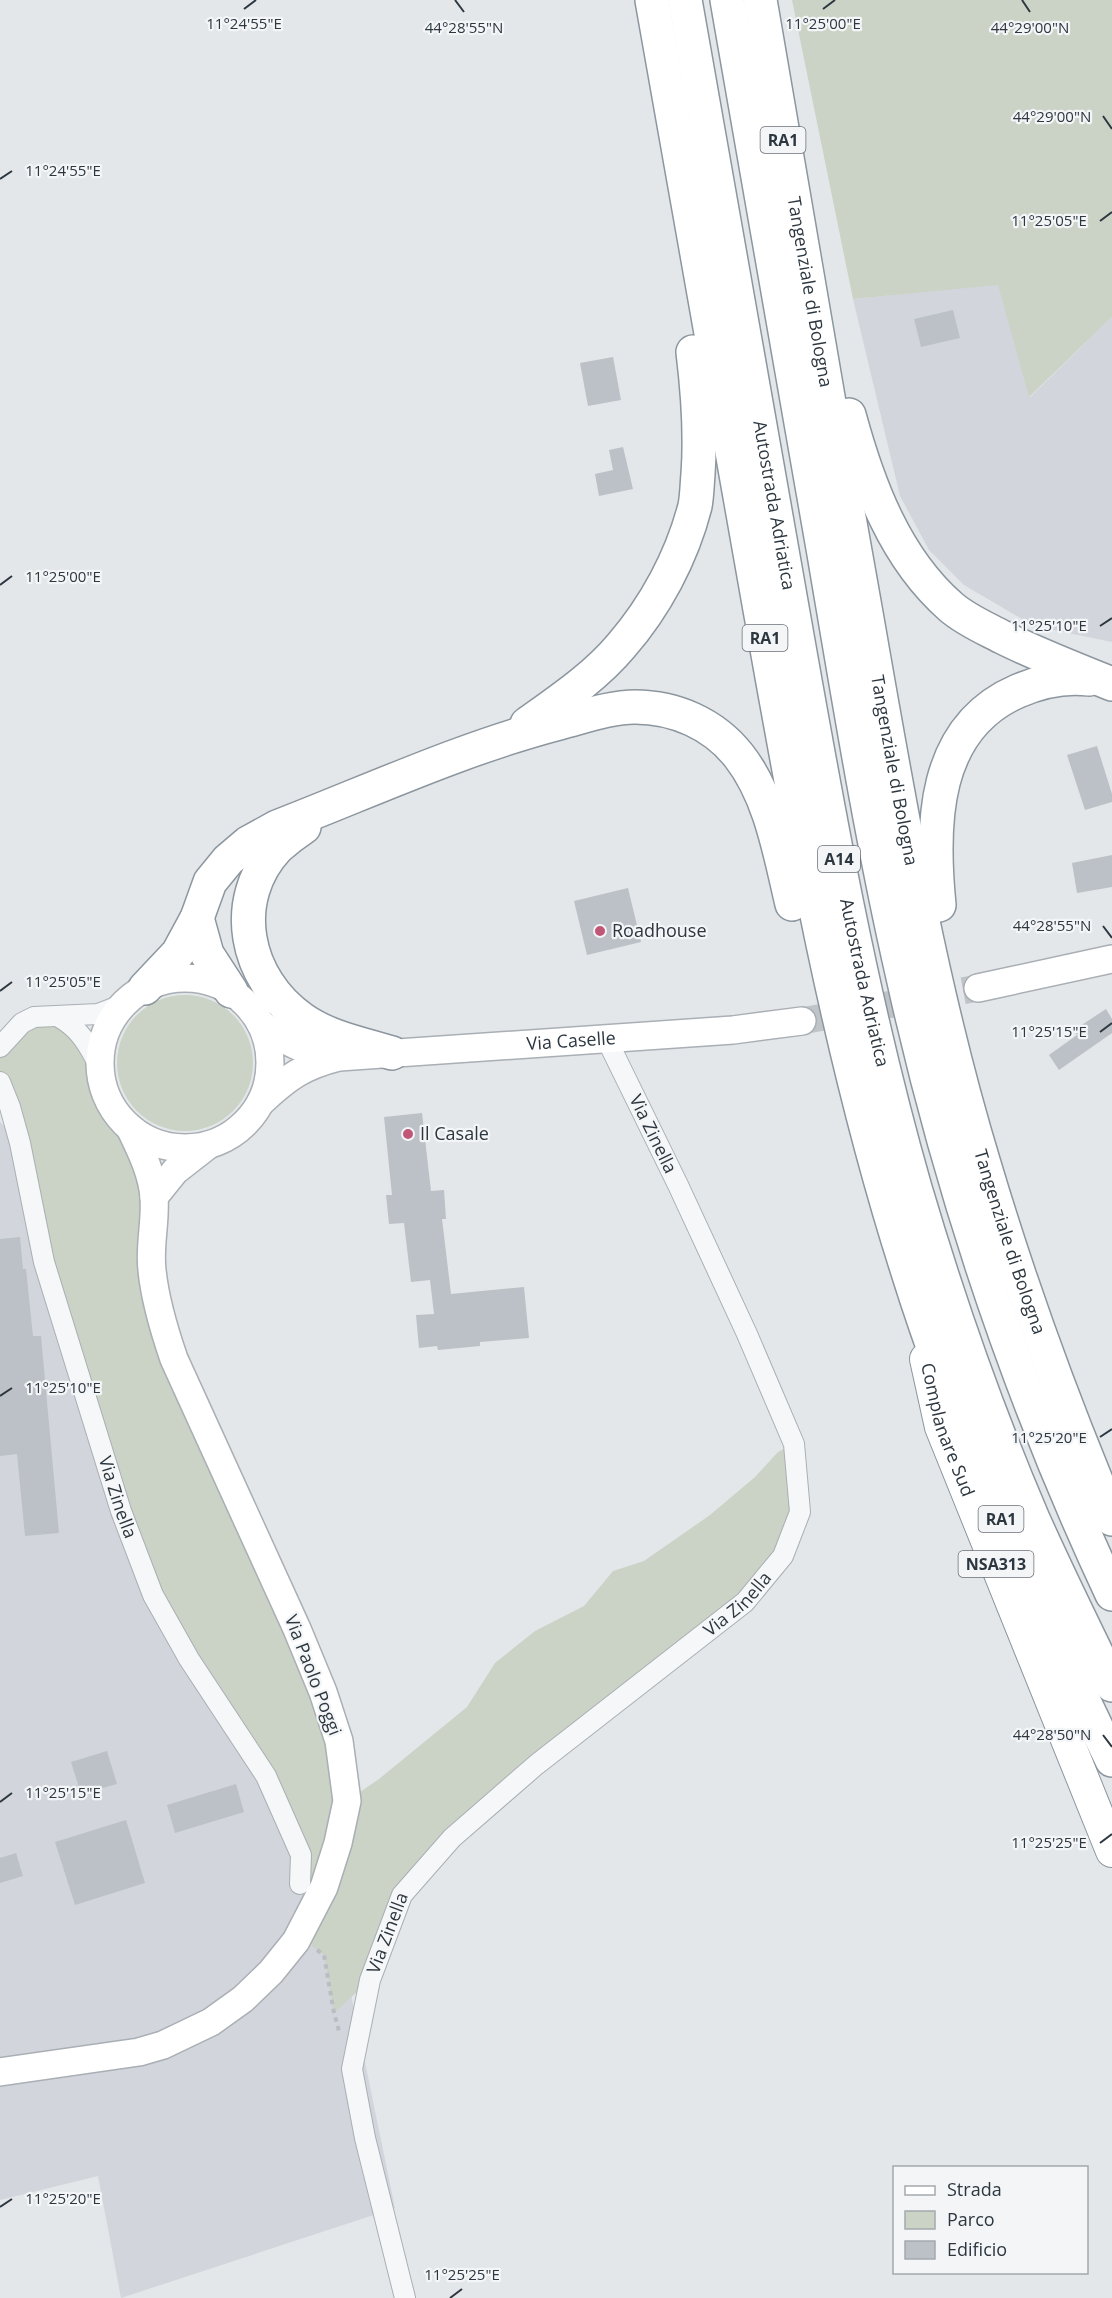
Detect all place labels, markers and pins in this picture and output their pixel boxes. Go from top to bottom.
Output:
place label: Roadhouse [612,918,707,942]
marker: Roadhouse [593,924,607,938]
place label: Il Casale [420,1121,489,1145]
marker: Il Casale [401,1127,415,1141]

